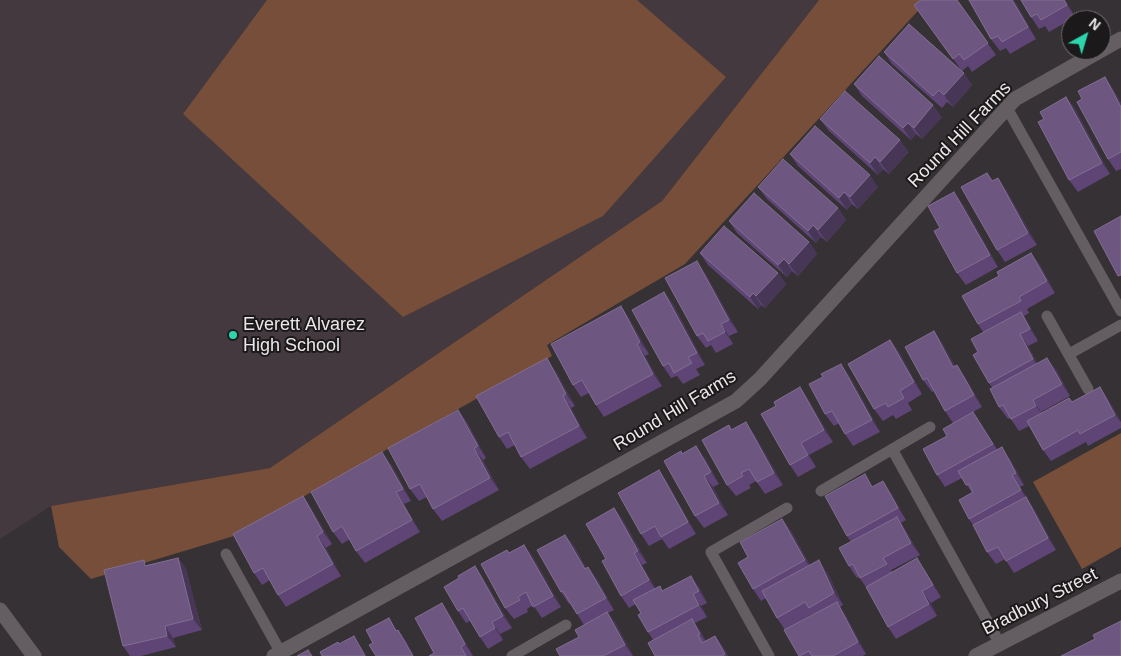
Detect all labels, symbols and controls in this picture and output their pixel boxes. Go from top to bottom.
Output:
north arrow [1061,10,1111,60]
text: N [1086,15,1104,34]
street label: Round Hill Farms [904,77,1016,193]
place label: Everett Alvarez High School [243,314,365,356]
marker: Everett Alvarez High School [227,329,239,341]
street label: Round Hill Farms [610,366,740,456]
street label: Bradbury Street [979,564,1101,640]

